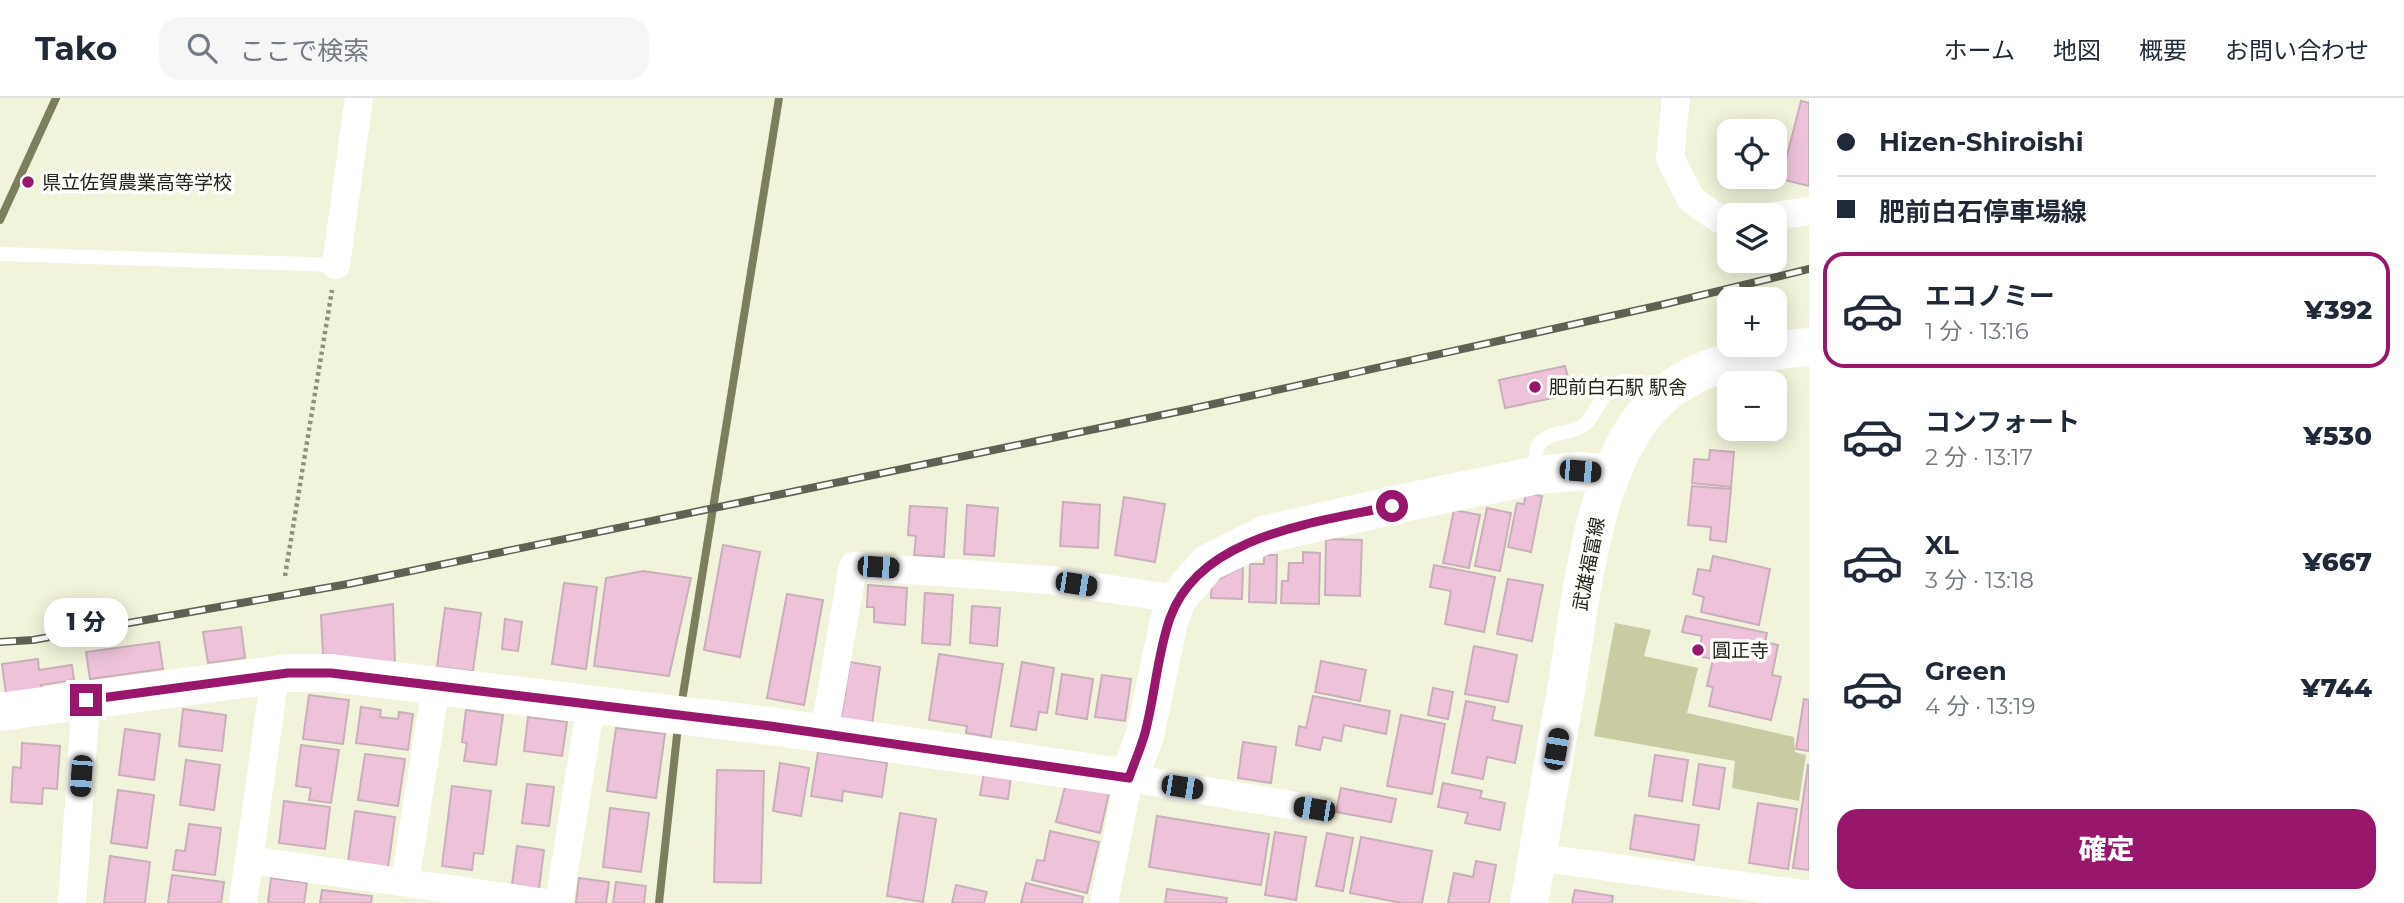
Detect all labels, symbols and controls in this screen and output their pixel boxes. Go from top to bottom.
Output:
search box [159,17,649,80]
text: Tako [35,28,117,68]
icon: search [183,29,221,67]
text: ここで検索 [239,35,369,67]
text: ホーム [1944,36,2015,65]
text: 地図 [2053,36,2101,65]
text: 概要 [2139,36,2187,65]
text: お問い合わせ [2225,36,2369,65]
map controls [1717,119,1787,441]
button: locate [1717,119,1787,189]
text: Hizen-Shiroishi [1879,126,2084,158]
place label: 県立佐賀農業高等学校 [42,171,232,194]
marker: 県立佐賀農業高等学校 [20,174,36,190]
text: 肥前白石停車場線 [1879,196,2087,228]
button: layers [1717,203,1787,273]
icon: car [1841,279,1904,342]
text: エコノミー [1925,280,2055,312]
button: + [1717,287,1787,357]
text: ¥392 [2304,294,2372,326]
text: 1 分 · 13:16 [1925,317,2029,345]
button: − [1717,371,1787,441]
place label: 肥前白石駅 駅舎 [1549,376,1687,399]
marker: 肥前白石駅 駅舎 [1527,379,1543,395]
icon: car [1841,405,1904,468]
text: コンフォート [1925,406,2080,438]
text: ¥530 [2303,420,2372,452]
text: 2 分 · 13:17 [1925,443,2033,471]
car [1559,459,1602,483]
route start [1376,490,1408,522]
street label: 武雄福富線 [1569,515,1609,613]
text: XL [1925,529,1959,561]
icon: car [1841,531,1904,594]
text: ¥667 [2303,546,2372,578]
car [857,555,900,579]
text: 3 分 · 13:18 [1925,566,2034,594]
car [1054,570,1099,598]
callout: 1 分 [44,598,128,648]
text: 1 分 [66,608,106,636]
place label: 圓正寺 [1712,639,1769,662]
marker: 圓正寺 [1690,642,1706,658]
text: Green [1925,655,2007,687]
icon: car [1841,657,1904,720]
text: ¥744 [2301,672,2372,704]
route end [70,684,102,716]
text: 4 分 · 13:19 [1925,692,2036,720]
car [1543,726,1570,772]
car [70,754,93,798]
car [1160,773,1205,801]
car [1292,795,1337,823]
button: 確定 [1837,809,2376,889]

